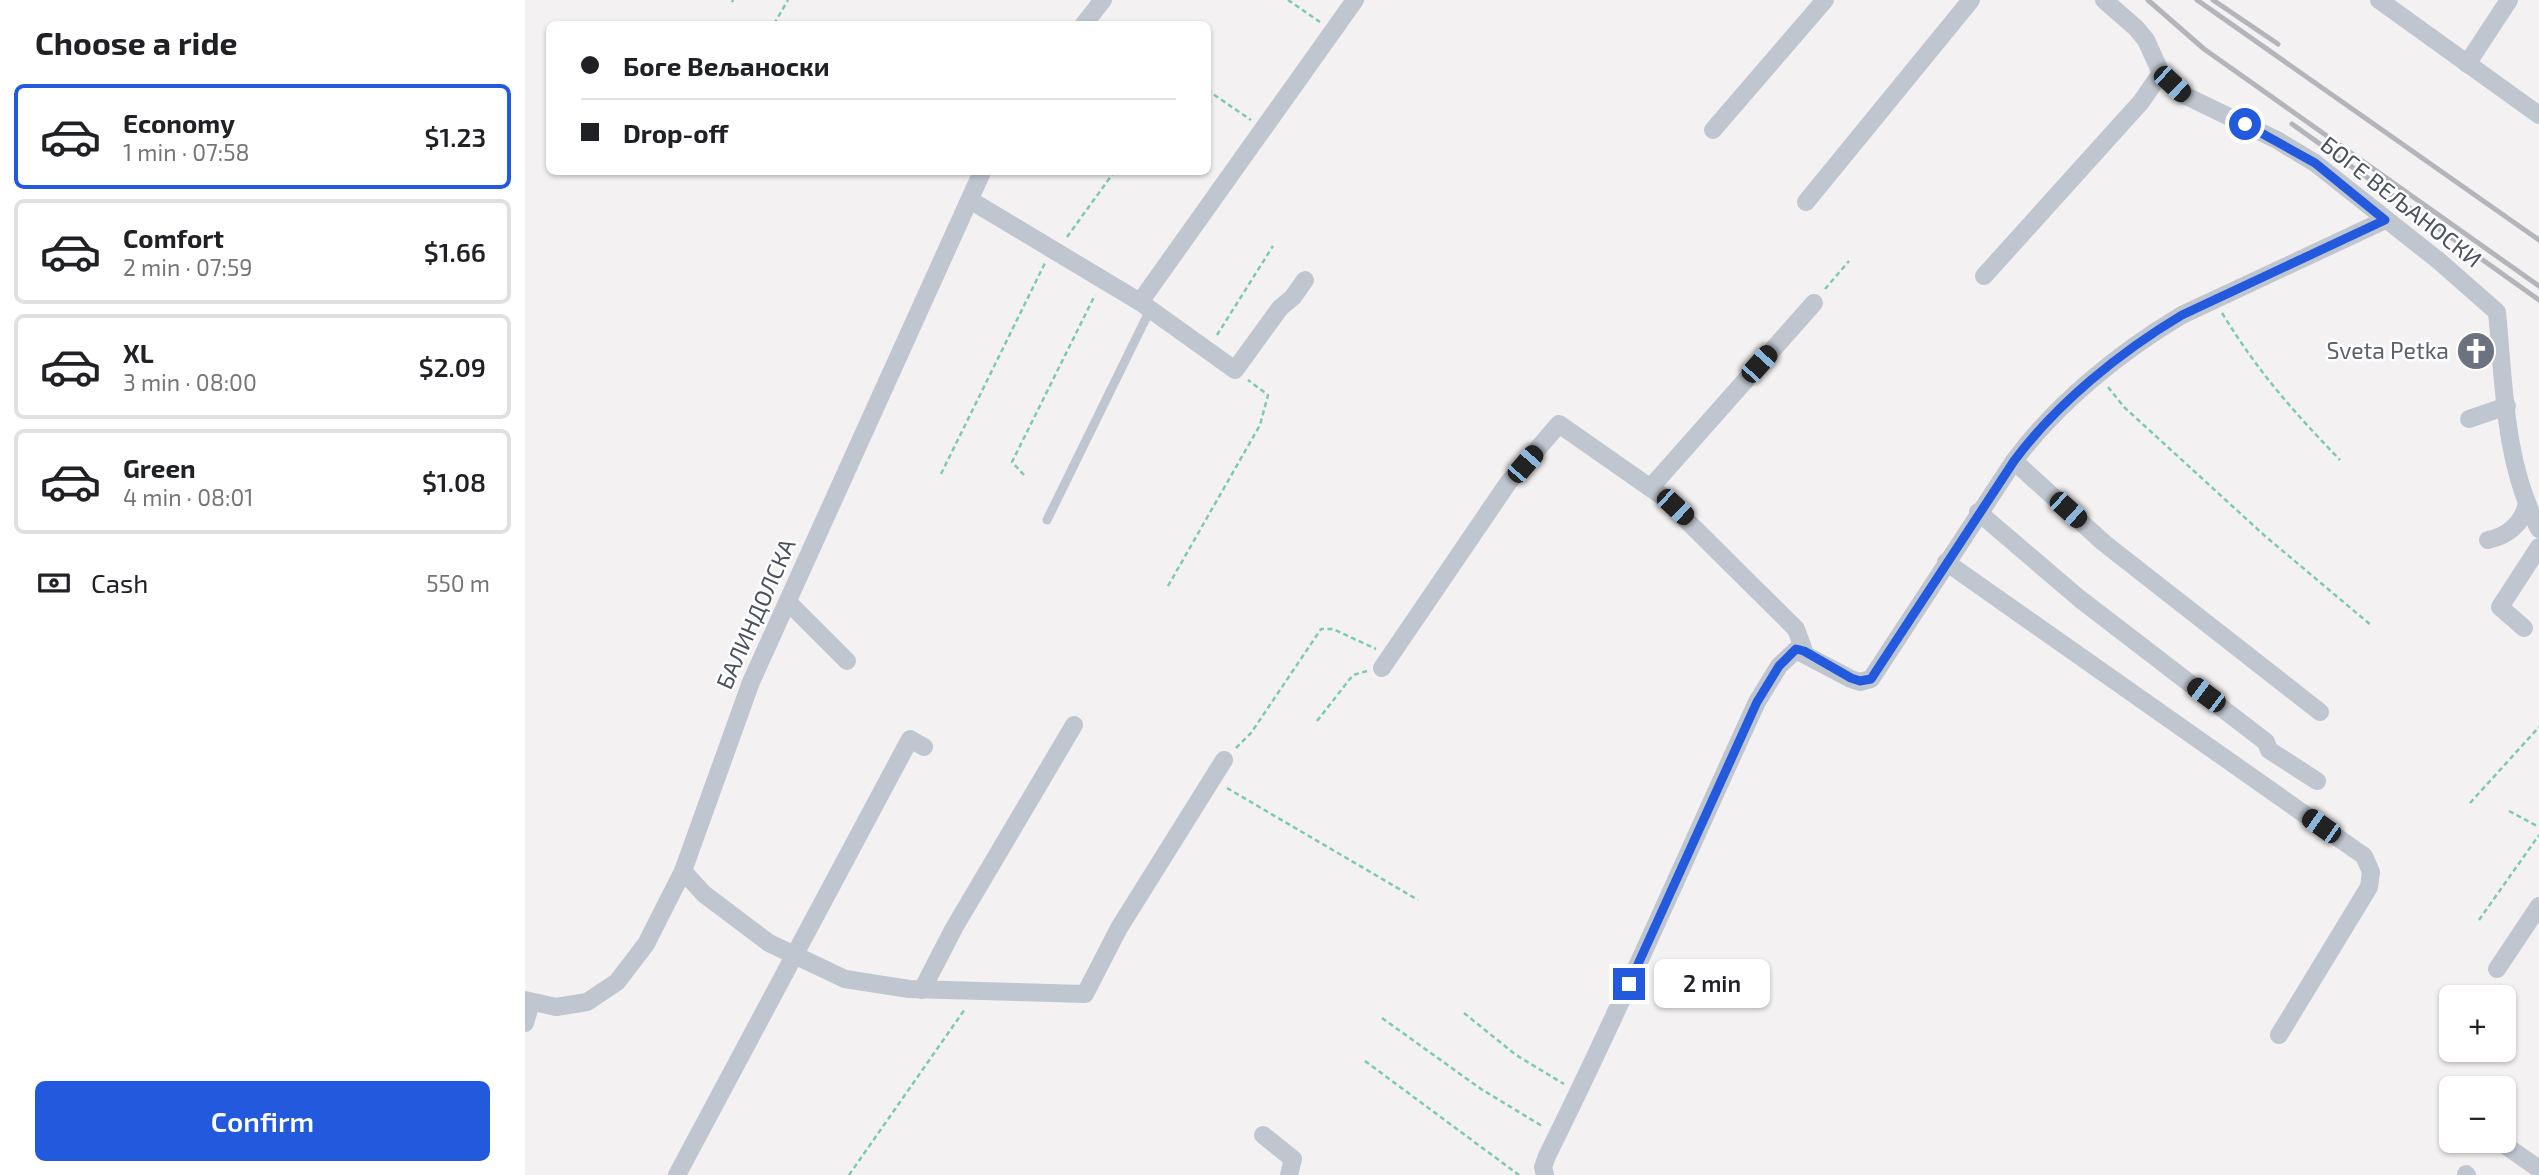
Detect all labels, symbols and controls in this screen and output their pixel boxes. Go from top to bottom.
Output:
text: Choose a ride [35,23,238,61]
text: Боге Вељаноски [623,50,830,81]
car [2150,62,2195,106]
icon: car [39,105,102,168]
text: Economy [123,107,235,138]
route start [2229,108,2261,140]
text: Drop-off [623,117,728,148]
text: $1.23 [425,121,486,152]
street label: БОГЕ ВЕЉАНОСКИ [2316,130,2488,273]
text: 1 min · 07:58 [123,138,250,166]
icon: car [39,220,102,283]
text: Comfort [123,222,224,253]
text: $1.66 [424,236,486,267]
text: 2 min · 07:59 [123,253,253,281]
church icon: Sveta Petka [2455,330,2497,372]
icon: car [39,335,102,398]
place label: Sveta Petka [2326,336,2449,364]
text: XL [123,337,154,368]
car [1738,341,1781,387]
text: $2.09 [419,351,486,382]
text: 3 min · 08:00 [123,368,257,396]
car [1504,441,1547,487]
icon: car [39,450,102,513]
text: Green [123,452,196,483]
text: $1.08 [422,466,486,497]
text: 4 min · 08:01 [123,483,253,511]
car [1653,485,1698,529]
car [2046,488,2091,532]
street label: БАЛИНДОЛСКА [709,533,801,693]
icon: cash [35,564,73,602]
text: Cash [91,567,148,598]
text: 550 m [426,569,490,597]
car [2183,674,2230,716]
car [2298,805,2345,847]
callout: 2 min [1653,960,1769,1009]
route end [1613,968,1645,1000]
text: 2 min [1683,969,1741,997]
map controls [2439,985,2516,1153]
button: + [2439,985,2516,1062]
button: − [2439,1076,2516,1153]
button: Confirm [35,1081,490,1161]

